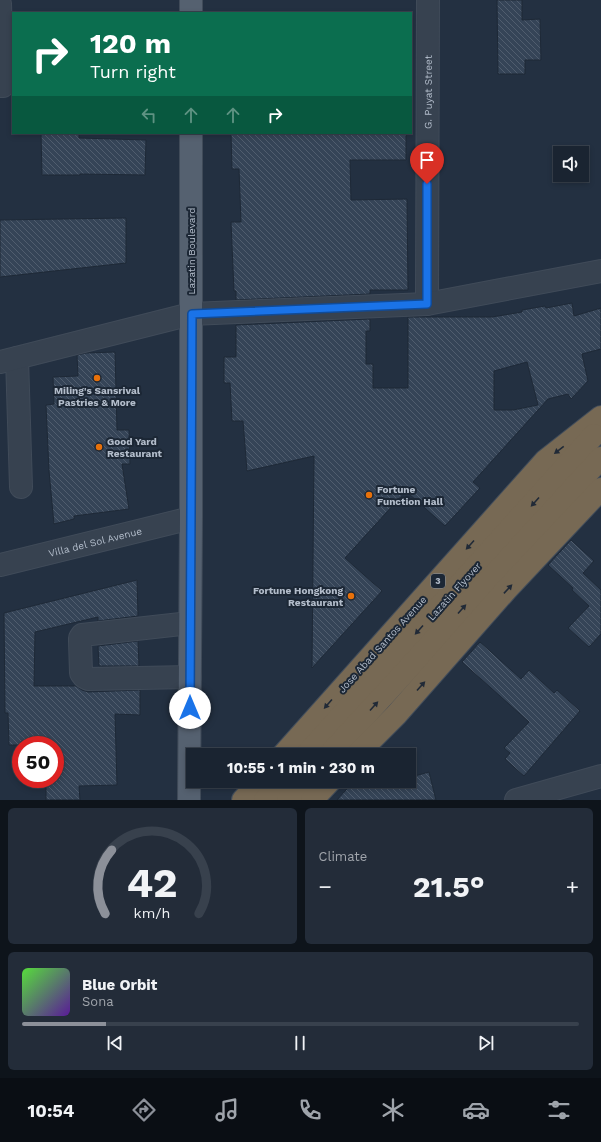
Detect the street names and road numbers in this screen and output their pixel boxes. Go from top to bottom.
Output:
street label: G. Puyat Street [423,54,434,129]
street label: Lazatin Boulevard [186,207,197,295]
street label: Villa del Sol Avenue [47,525,143,559]
street label: Lazatin Flyover [426,560,483,623]
road number: 3 [431,574,445,588]
street label: Jose Abad Santos Avenue [336,594,429,695]

